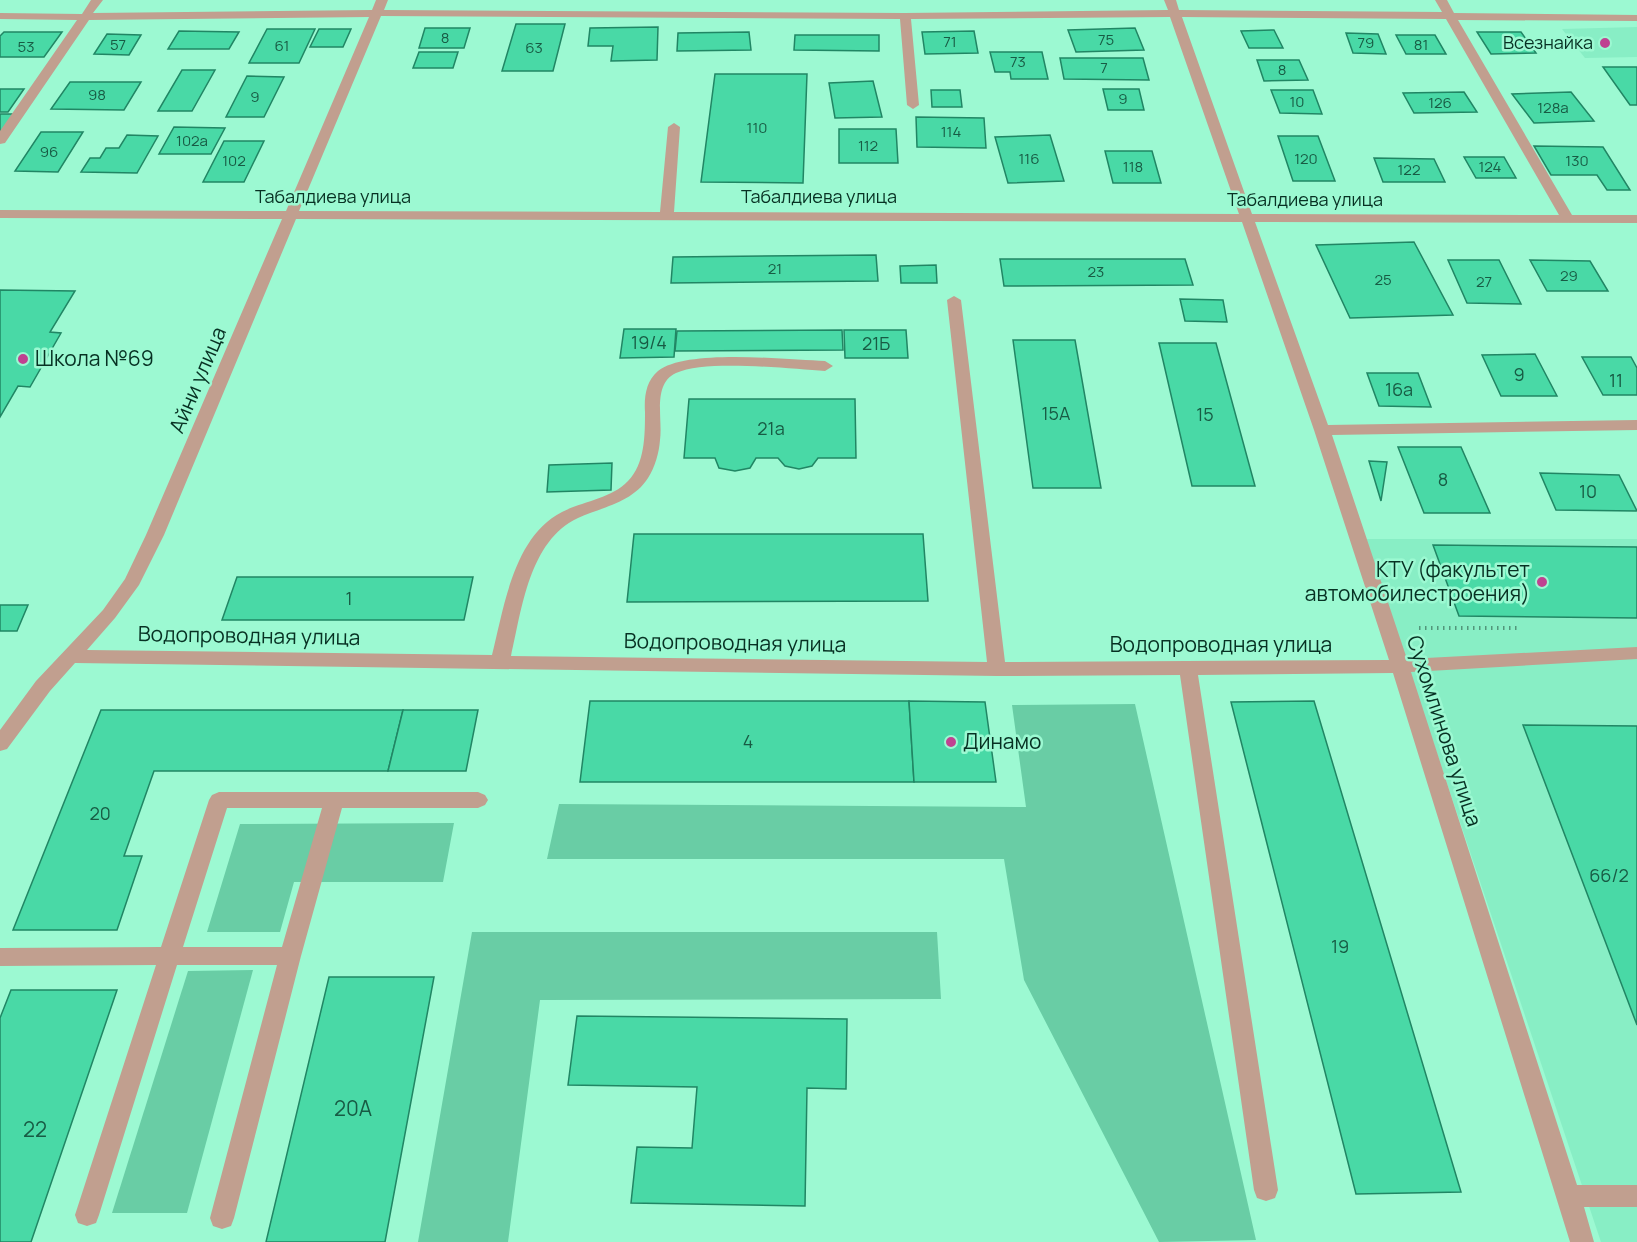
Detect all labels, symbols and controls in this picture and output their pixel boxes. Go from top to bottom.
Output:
house number: 8 [441,27,449,48]
house number: 75 [1098,29,1114,50]
place label: Всезнайка [1503,30,1593,54]
house number: 71 [943,31,957,52]
house number: 79 [1358,32,1374,53]
house number: 57 [110,34,126,55]
house number: 81 [1414,34,1428,55]
house number: 61 [275,35,289,56]
house number: 53 [18,36,34,57]
marker: Всезнайка [1598,36,1612,50]
house number: 63 [525,37,543,58]
house number: 73 [1010,51,1026,72]
house number: 7 [1100,57,1108,78]
house number: 8 [1278,59,1286,80]
house number: 98 [88,84,106,105]
house number: 9 [250,86,260,107]
house number: 9 [1118,88,1128,109]
house number: 10 [1290,91,1305,112]
house number: 126 [1428,92,1452,113]
house number: 128а [1537,97,1569,118]
house number: 110 [747,117,767,138]
house number: 114 [941,121,961,142]
house number: 102а [176,130,208,151]
house number: 112 [858,135,878,156]
house number: 96 [40,141,58,162]
house number: 116 [1018,148,1040,169]
house number: 120 [1294,148,1318,169]
house number: 102 [222,150,246,171]
house number: 130 [1565,150,1589,171]
house number: 118 [1123,156,1143,177]
house number: 124 [1479,156,1502,177]
house number: 122 [1398,159,1420,180]
street label: Табалдиева улица [255,184,411,208]
street label: Табалдиева улица [741,184,897,208]
street label: Табалдиева улица [1227,187,1383,211]
house number: 21 [768,258,782,279]
house number: 23 [1088,261,1104,282]
house number: 29 [1560,265,1578,286]
house number: 25 [1374,269,1392,290]
house number: 27 [1476,271,1492,292]
street label: Айни улица [162,322,232,437]
house number: 19/4 [631,330,667,354]
house number: 21Б [862,331,890,355]
place label: Школа №69 [35,344,154,372]
marker: Школа №69 [16,352,30,366]
house number: 9 [1513,362,1525,386]
house number: 11 [1609,368,1623,392]
house number: 16а [1385,377,1413,401]
house number: 15А [1042,401,1071,425]
house number: 15 [1196,402,1214,426]
house number: 21а [757,416,785,440]
house number: 8 [1438,467,1448,491]
house number: 10 [1579,479,1597,503]
place label: КТУ (факультет автомобилестроения) [1305,555,1530,607]
marker: КТУ (факультет автомобилестроения) [1535,575,1549,589]
house number: 1 [345,586,353,610]
street label: Водопроводная улица [138,619,361,651]
street label: Водопроводная улица [624,626,847,658]
street label: Водопроводная улица [1110,630,1332,658]
street label: Сухомлинова улица [1401,632,1489,830]
place label: Динамо [963,727,1041,755]
house number: 4 [743,729,753,753]
marker: Динамо [944,735,958,749]
house number: 20 [89,801,111,825]
house number: 66/2 [1589,863,1629,887]
house number: 19 [1331,934,1349,958]
house number: 20А [334,1094,372,1122]
house number: 22 [23,1115,47,1143]

